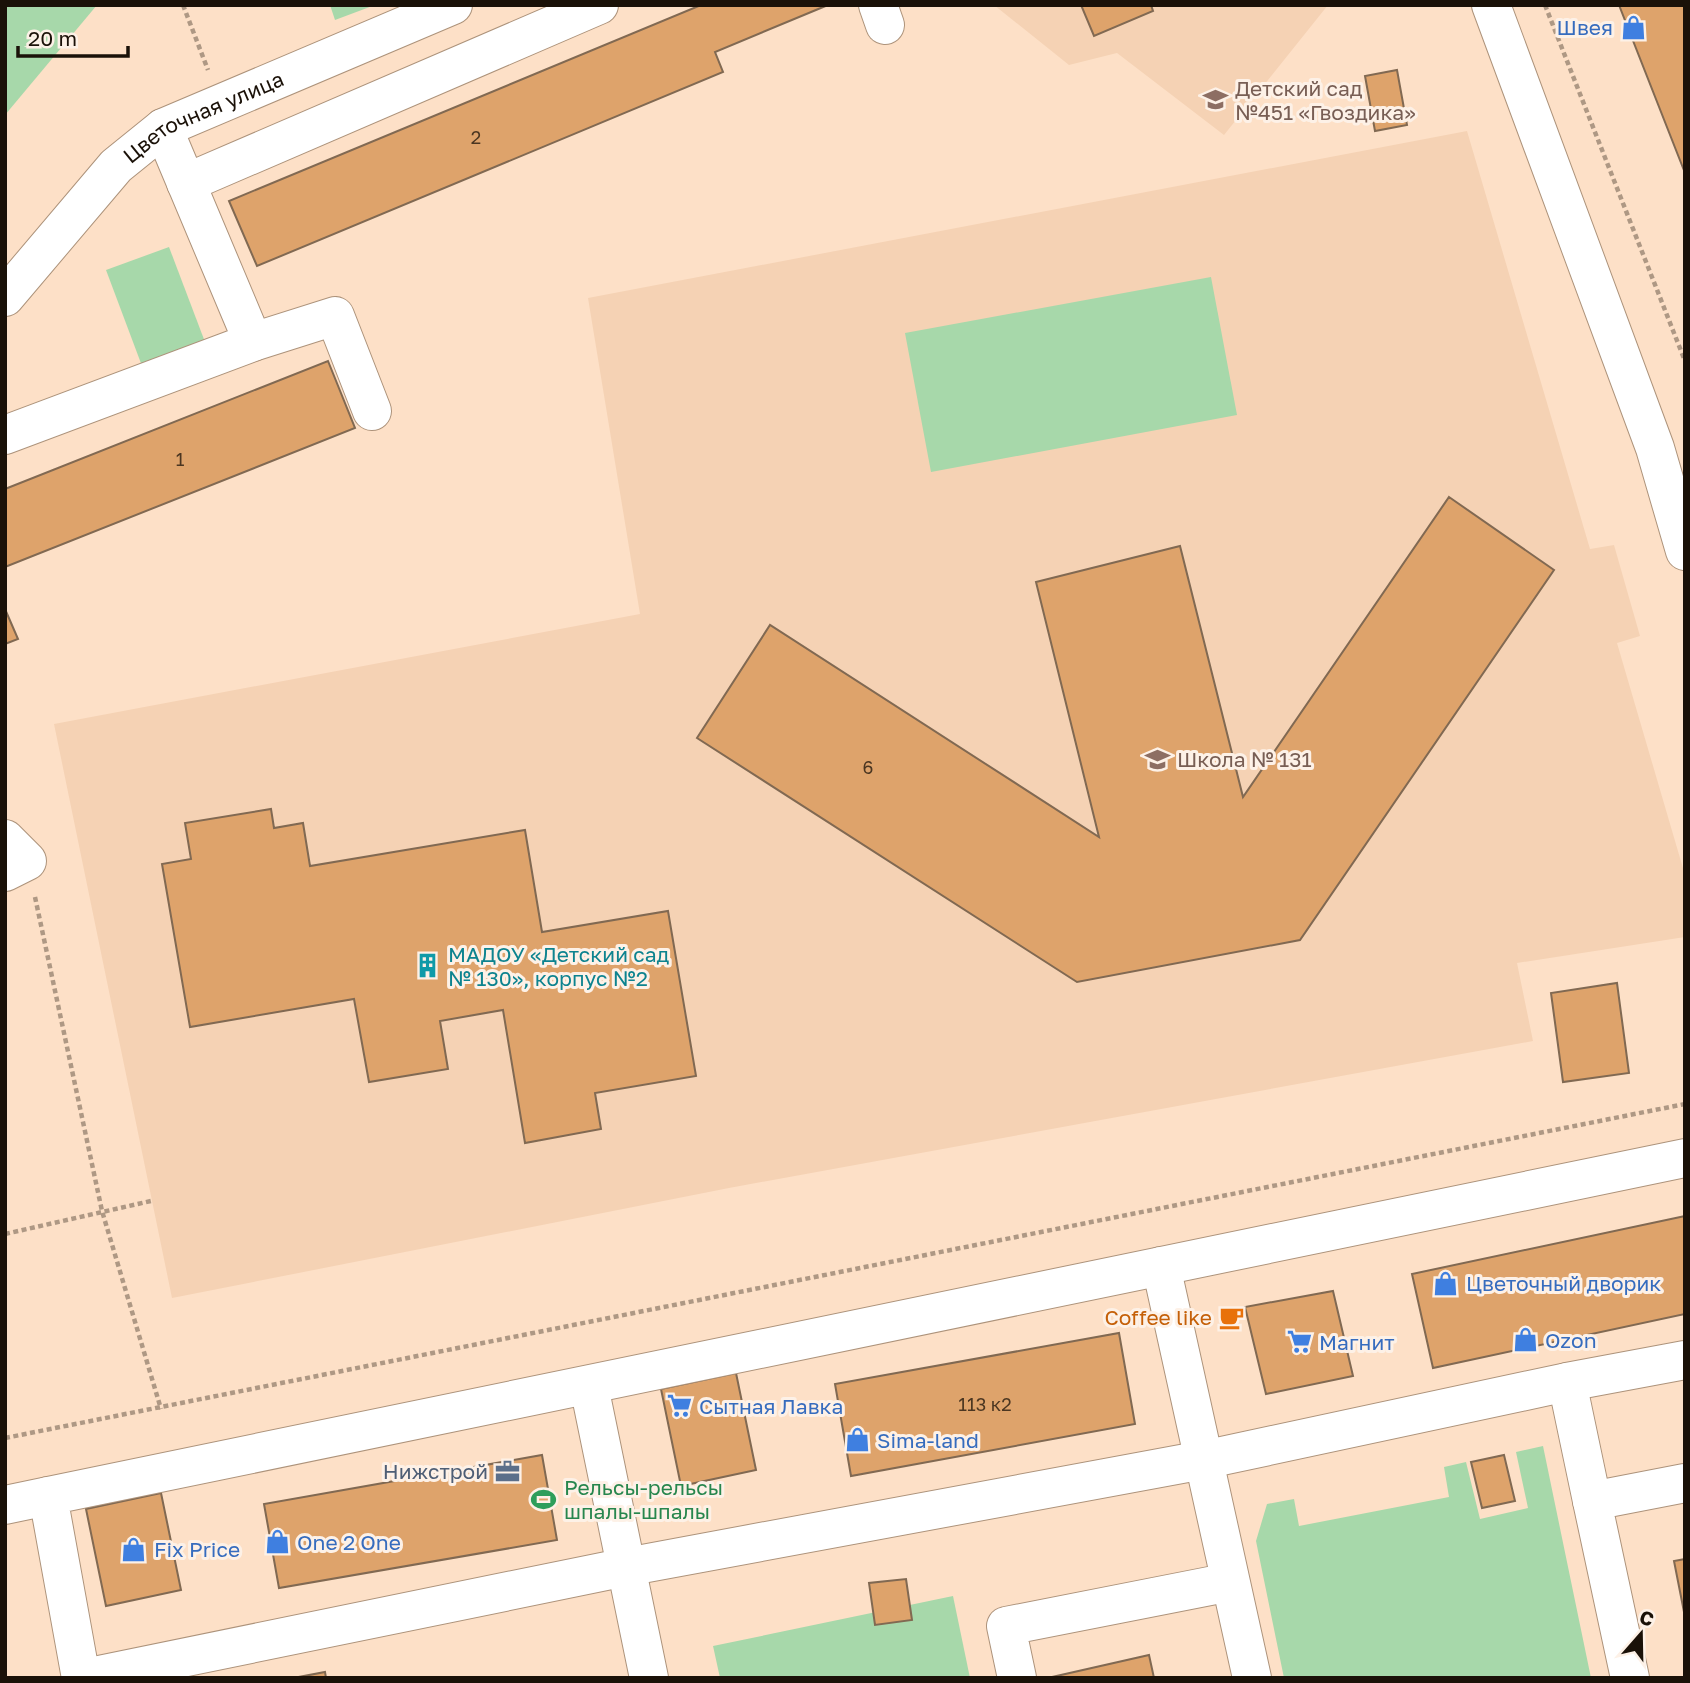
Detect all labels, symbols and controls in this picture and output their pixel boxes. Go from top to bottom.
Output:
shop icon: Швея [1619,13,1647,41]
scale bar [18,14,128,58]
place label: Швея [1557,14,1613,40]
text: 20 m [28,25,77,51]
street label: Цветочная улица [117,65,288,168]
place label: Детский сад №451 «Гвоздика» [1235,75,1416,125]
school or university icon: Детский сад №451 «Гвоздика» [1201,86,1229,114]
house number: 2 [471,126,481,148]
house number: 1 [176,448,185,470]
school or university icon: Школа № 131 [1143,745,1171,773]
place label: Школа № 131 [1177,746,1312,772]
house number: 6 [863,756,873,778]
place label: МАДОУ «Детский сад № 130», корпус №2 [448,941,670,991]
building icon: МАДОУ «Детский сад № 130», корпус №2 [414,952,442,980]
shop icon: Цветочный дворик [1432,1269,1460,1297]
place label: Цветочный дворик [1466,1270,1661,1296]
cafe icon: Coffee like [1218,1303,1246,1331]
place label: Coffee like [1104,1304,1212,1330]
shop icon: Ozon [1511,1326,1539,1354]
place label: Ozon [1545,1327,1597,1353]
supermarket icon: Магнит [1285,1328,1313,1356]
place label: Магнит [1319,1329,1395,1355]
supermarket icon: Сытная Лавка [665,1392,693,1420]
place label: Сытная Лавка [699,1393,843,1419]
house number: 113 к2 [958,1393,1012,1415]
shop icon: Sima-land [843,1426,871,1454]
place label: Sima-land [877,1427,979,1453]
office icon: Нижстрой [494,1457,522,1485]
place label: Нижстрой [383,1458,488,1484]
place label: Рельсы-рельсы шпалы-шпалы [564,1474,723,1524]
sports icon: Рельсы-рельсы шпалы-шпалы [530,1485,558,1513]
shop icon: One 2 One [263,1528,291,1556]
place label: One 2 One [297,1529,401,1555]
shop icon: Fix Price [120,1535,148,1563]
place label: Fix Price [154,1536,240,1562]
north arrow [1606,1599,1676,1669]
text: С [1637,1604,1657,1631]

